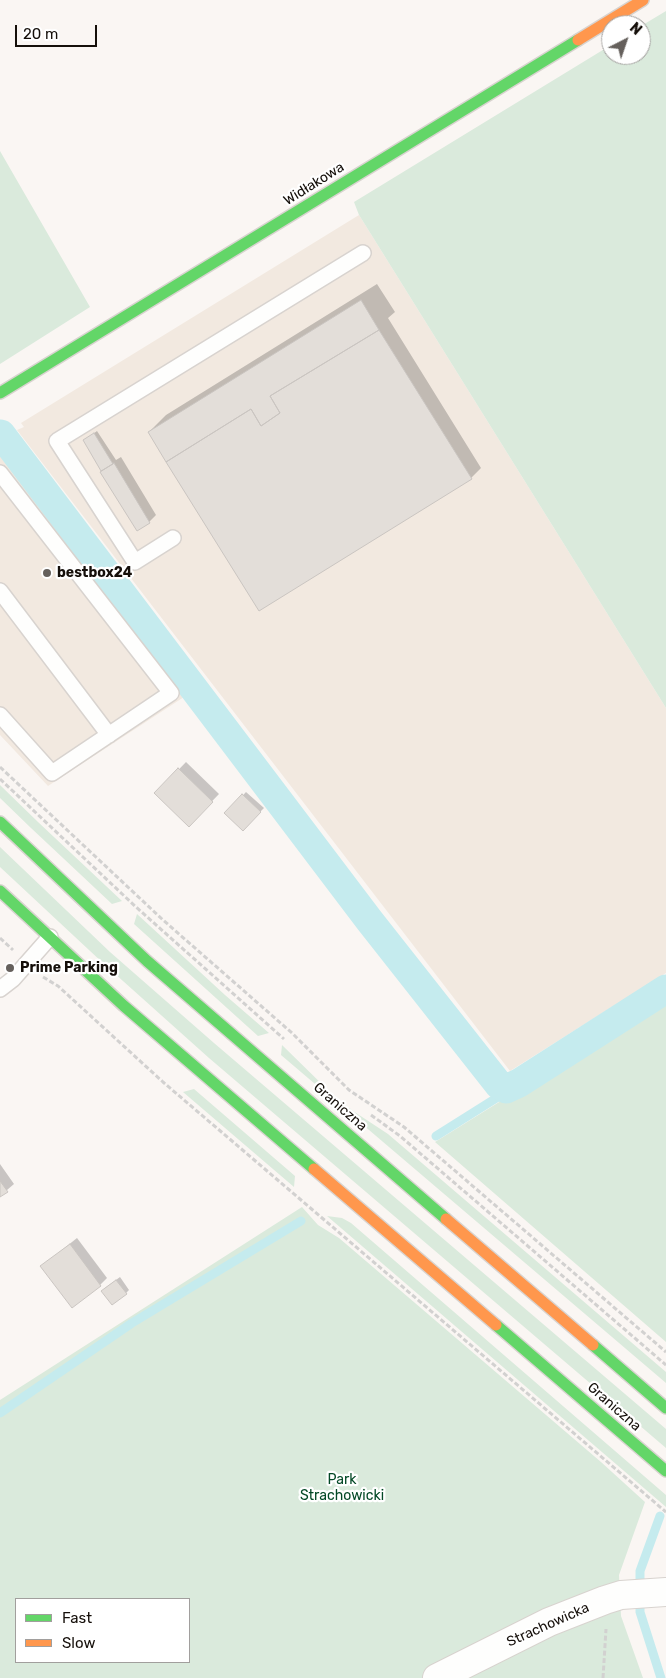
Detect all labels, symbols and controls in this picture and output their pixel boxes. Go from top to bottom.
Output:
scale bar [18,15,100,47]
north arrow [601,15,651,65]
text: N [626,19,645,39]
text: 20 m [23,25,58,43]
street label: Widłakowa [281,159,347,209]
place label: bestbox24 [57,565,132,581]
marker: bestbox24 [41,567,53,579]
place label: Prime Parking [20,960,118,976]
marker: Prime Parking [4,962,16,974]
street label: Graniczna [310,1079,370,1135]
street label: Graniczna [584,1379,644,1435]
park label: Park Strachowicki [300,1472,384,1504]
legend [15,1598,190,1663]
street label: Strachowicka [504,1599,592,1651]
text: Fast [62,1609,92,1627]
text: Slow [62,1634,95,1652]

